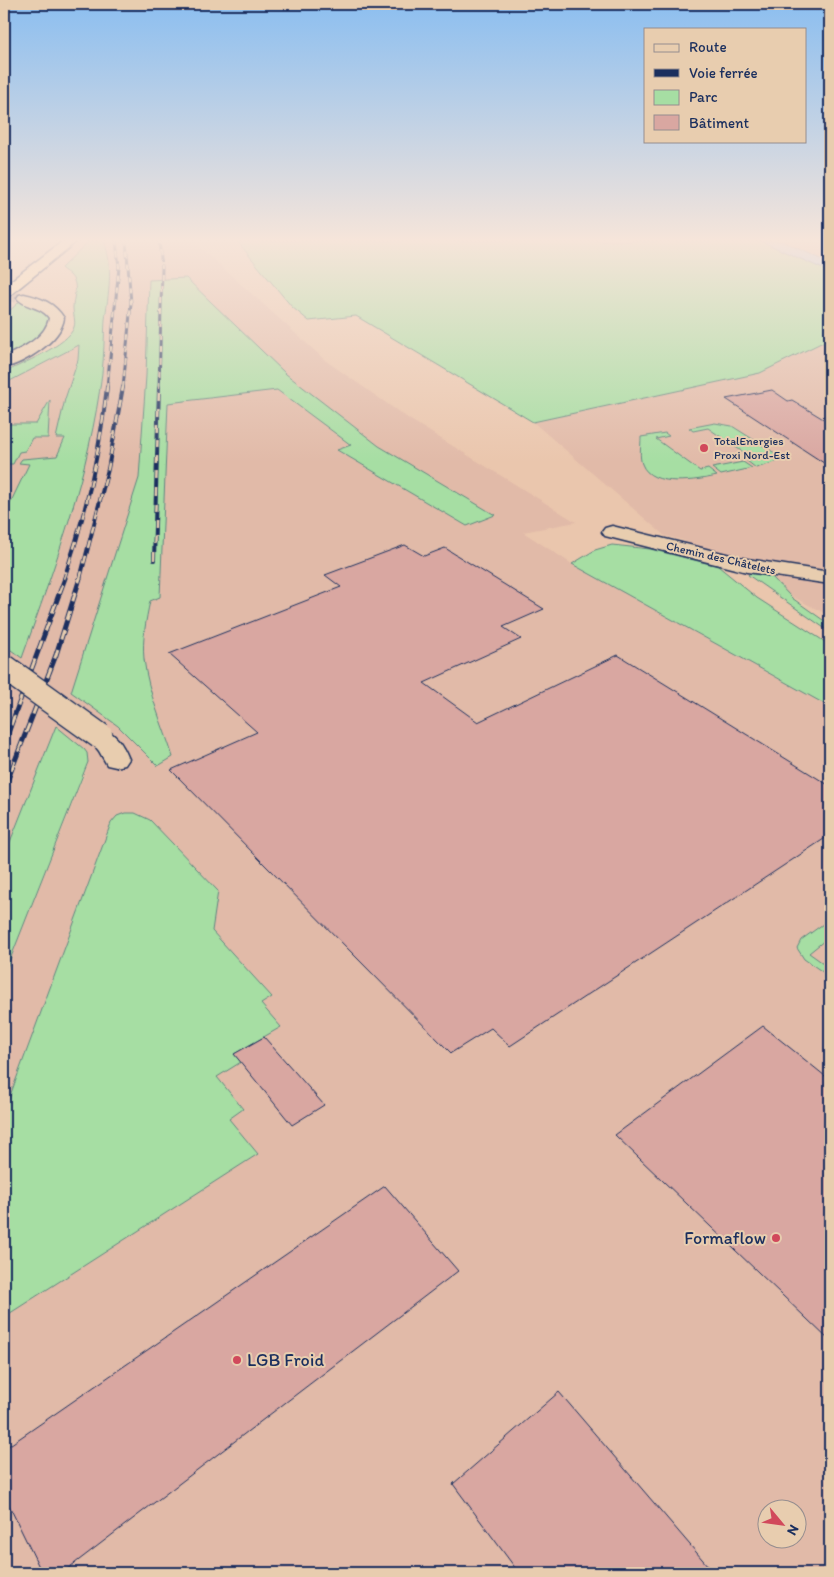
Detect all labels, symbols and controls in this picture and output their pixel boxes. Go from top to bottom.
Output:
legend [644,28,806,142]
text: Route [689,38,727,56]
text: Voie ferrée [689,64,758,82]
text: Parc [689,88,718,106]
text: Bâtiment [689,114,750,132]
place label: TotalEnergies Proxi Nord-Est [714,434,791,462]
marker: TotalEnergies Proxi Nord-Est [698,442,710,454]
street label: Chemin des Châtelets [665,539,777,577]
place label: Formaflow [684,1227,766,1249]
marker: Formaflow [770,1232,782,1244]
place label: LGB Froid [247,1349,324,1371]
marker: LGB Froid [231,1354,243,1366]
north arrow [756,1500,806,1550]
text: N [783,1522,803,1538]

